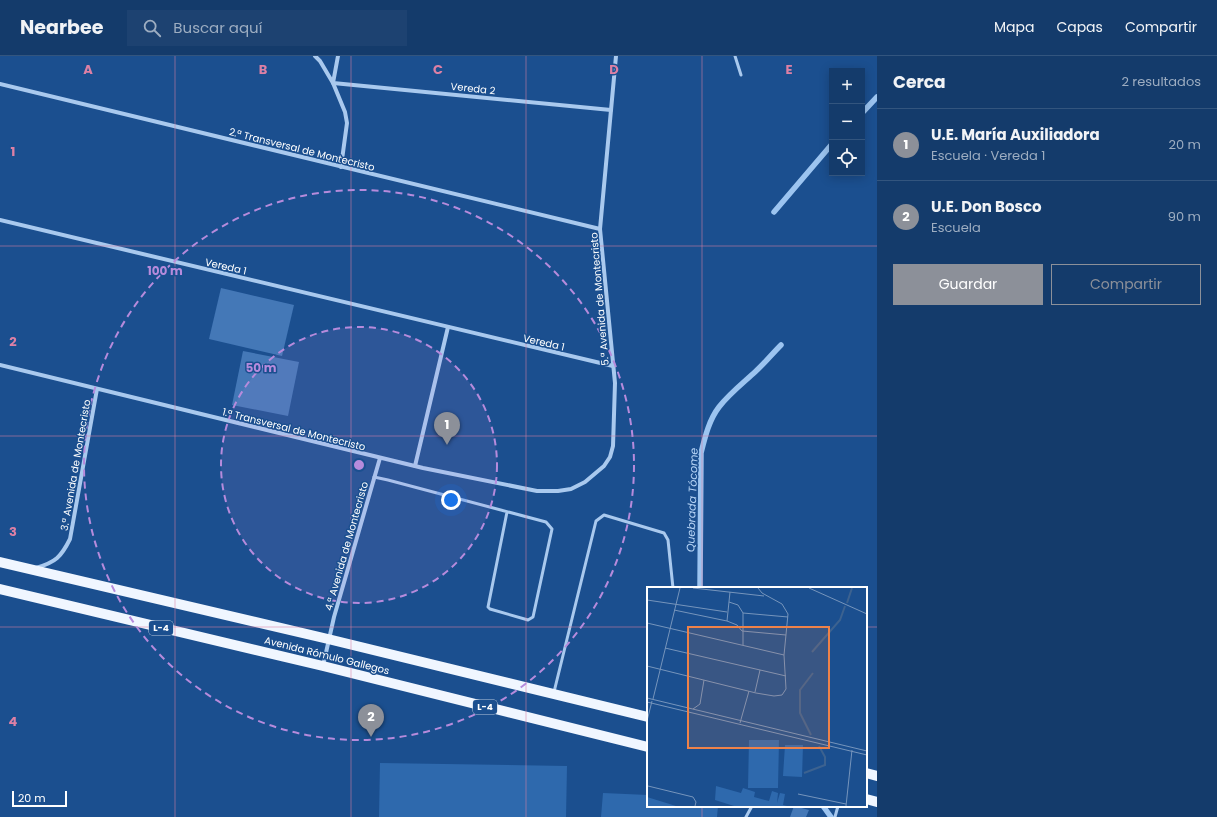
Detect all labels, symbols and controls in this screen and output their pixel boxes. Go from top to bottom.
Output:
search box [127,10,407,46]
text: Nearbee [20,14,103,41]
icon: search [141,17,163,39]
text: Buscar aquí [173,17,262,38]
text: Mapa [994,17,1034,37]
text: Capas [1056,17,1103,37]
text: Compartir [1125,17,1197,37]
text: A [83,60,93,79]
text: B [259,60,268,79]
text: C [433,60,443,79]
text: D [609,60,619,79]
text: E [785,60,793,79]
map controls [829,68,865,176]
button: + [829,68,865,104]
text: Cerca [893,70,946,94]
text: 2 resultados [1121,72,1201,91]
street label: Vereda 2 [450,79,496,98]
button: − [829,104,865,140]
street label: 2.ª Transversal de Montecristo [227,124,376,175]
text: U.E. María Auxiliadora [931,124,1100,145]
text: 1 [904,135,908,154]
text: 20 m [1168,135,1201,154]
button: locate [829,140,865,176]
text: 1 [11,142,15,161]
text: Escuela · Vereda 1 [931,146,1045,165]
text: U.E. Don Bosco [931,196,1042,217]
text: 2 [902,207,910,226]
text: 90 m [1168,207,1201,226]
text: Escuela [931,218,981,237]
street label: 5.ª Avenida de Montecristo [586,232,613,366]
street label: Vereda 1 [204,254,248,279]
text: 100 m [147,262,183,279]
button: Guardar [893,264,1043,305]
button: Compartir [1051,264,1201,305]
street label: Vereda 1 [522,330,566,355]
text: 2 [9,332,17,351]
text: 50 m [246,359,277,376]
street label: 3.ª Avenida de Montecristo [57,398,94,532]
street label: 1.ª Transversal de Montecristo [221,404,367,455]
pin: 1 [434,412,460,445]
water label: Quebrada Tócome [682,447,702,553]
centre of rings [352,458,366,472]
street label: 4.ª Avenida de Montecristo [321,480,372,612]
your location [441,490,461,510]
text: 3 [9,522,17,541]
inset map [647,587,867,807]
road number: L-4 [149,621,173,635]
street label: Avenida Rómulo Gallegos [263,633,391,678]
road number: L-4 [473,700,497,714]
pin: 2 [358,704,384,737]
text: 4 [9,712,18,731]
scale bar [12,789,67,808]
text: 20 m [18,790,46,806]

